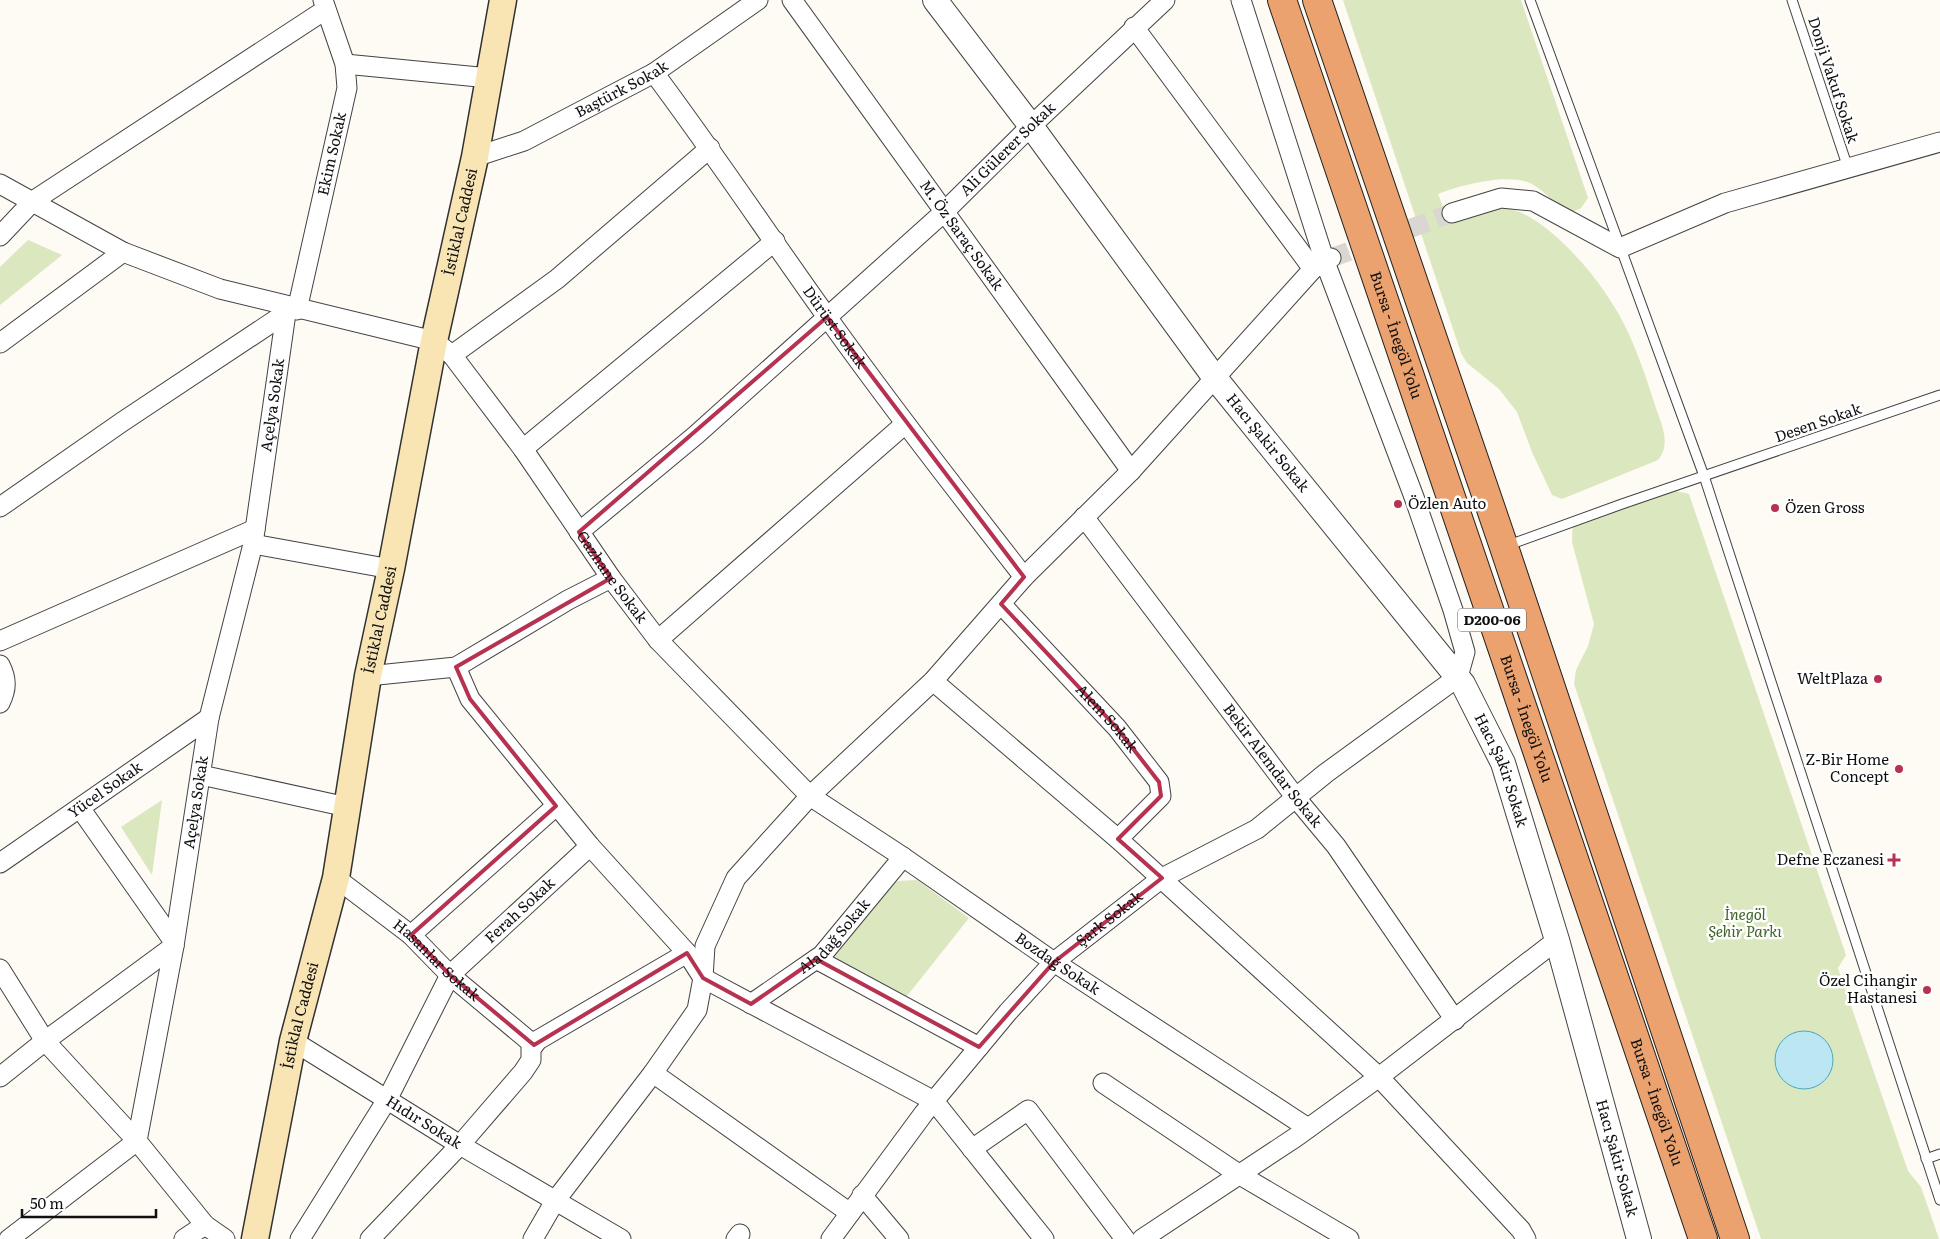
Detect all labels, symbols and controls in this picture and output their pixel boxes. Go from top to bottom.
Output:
street label: Donji Vakuf Sokak [1803,13,1866,147]
street label: Baştürk Sokak [570,53,673,122]
street label: Ali Gülerer Sokak [954,95,1060,201]
street label: Ekim Sokak [310,109,351,198]
street label: İstiklal Caddesi [436,166,482,278]
street label: M. Öz Saraç Sokak [915,175,1011,295]
street label: Bursa - İnegöl Yolu [1365,268,1430,402]
street label: Dürüst Sokak [798,280,874,373]
street label: Açelya Sokak [253,356,289,453]
street label: Hacı Şakir Sokak [1222,388,1316,497]
street label: Desen Sokak [1771,396,1865,447]
place label: Özlen Auto [1408,491,1487,514]
place label: Özen Gross [1785,495,1865,518]
marker: Özlen Auto [1392,498,1404,510]
marker: Özen Gross [1769,502,1781,514]
street label: Gazhane Sokak [572,525,655,628]
street label: İstiklal Caddesi [356,564,401,676]
road number: D200-06 [1458,608,1526,632]
street label: Bursa - İnegöl Yolu [1495,651,1560,786]
place label: WeltPlaza [1797,666,1869,689]
marker: WeltPlaza [1872,673,1884,685]
street label: Alem Sokak [1071,678,1145,758]
street label: Bekir Alemdar Sokak [1218,698,1329,832]
street label: Hacı Şakir Sokak [1469,709,1535,831]
place label: Z-Bir Home Concept [1806,747,1889,787]
street label: Açelya Sokak [176,753,213,850]
street label: Yücel Sokak [62,754,147,823]
marker: Z-Bir Home Concept [1893,763,1905,775]
place label: Defne Eczanesi [1777,847,1884,870]
marker: Defne Eczanesi [1888,854,1900,866]
street label: Ferah Sokak [479,871,560,948]
street label: Şark Sokak [1070,884,1148,951]
street label: Aladağ Sokak [793,892,875,978]
park label: İnegöl Şehir Parkı [1708,902,1782,942]
street label: Hasanlar Sokak [389,912,487,1006]
street label: Bozdağ Sokak [1011,925,1106,1000]
street label: İstiklal Caddesi [275,959,323,1071]
place label: Özel Cihangir Hastanesi [1819,968,1917,1008]
marker: Özel Cihangir Hastanesi [1921,984,1933,996]
street label: Bursa - İnegöl Yolu [1626,1035,1690,1169]
street label: Hıdır Sokak [382,1089,468,1154]
street label: Hacı Şakir Sokak [1591,1096,1646,1220]
scale bar [22,1186,156,1218]
text: 50 m [30,1191,64,1214]

